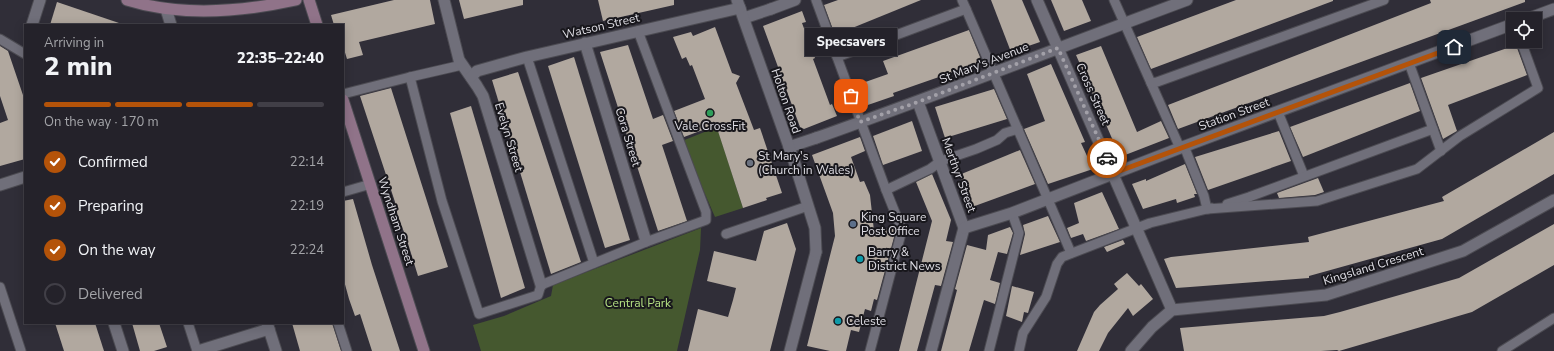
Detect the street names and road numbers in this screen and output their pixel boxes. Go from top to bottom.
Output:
street label: Watson Street [561,9,642,43]
street label: St Mary's Avenue [937,39,1031,87]
street label: Cross Street [1072,60,1114,128]
street label: Holton Road [767,66,805,136]
street label: Station Street [1196,94,1272,134]
street label: Evelyn Street [491,100,527,174]
street label: Cora Street [611,106,645,169]
street label: Merthyr Street [938,135,980,215]
street label: Wyndham Street [374,175,418,268]
street label: Kingsland Crescent [1321,243,1426,289]

